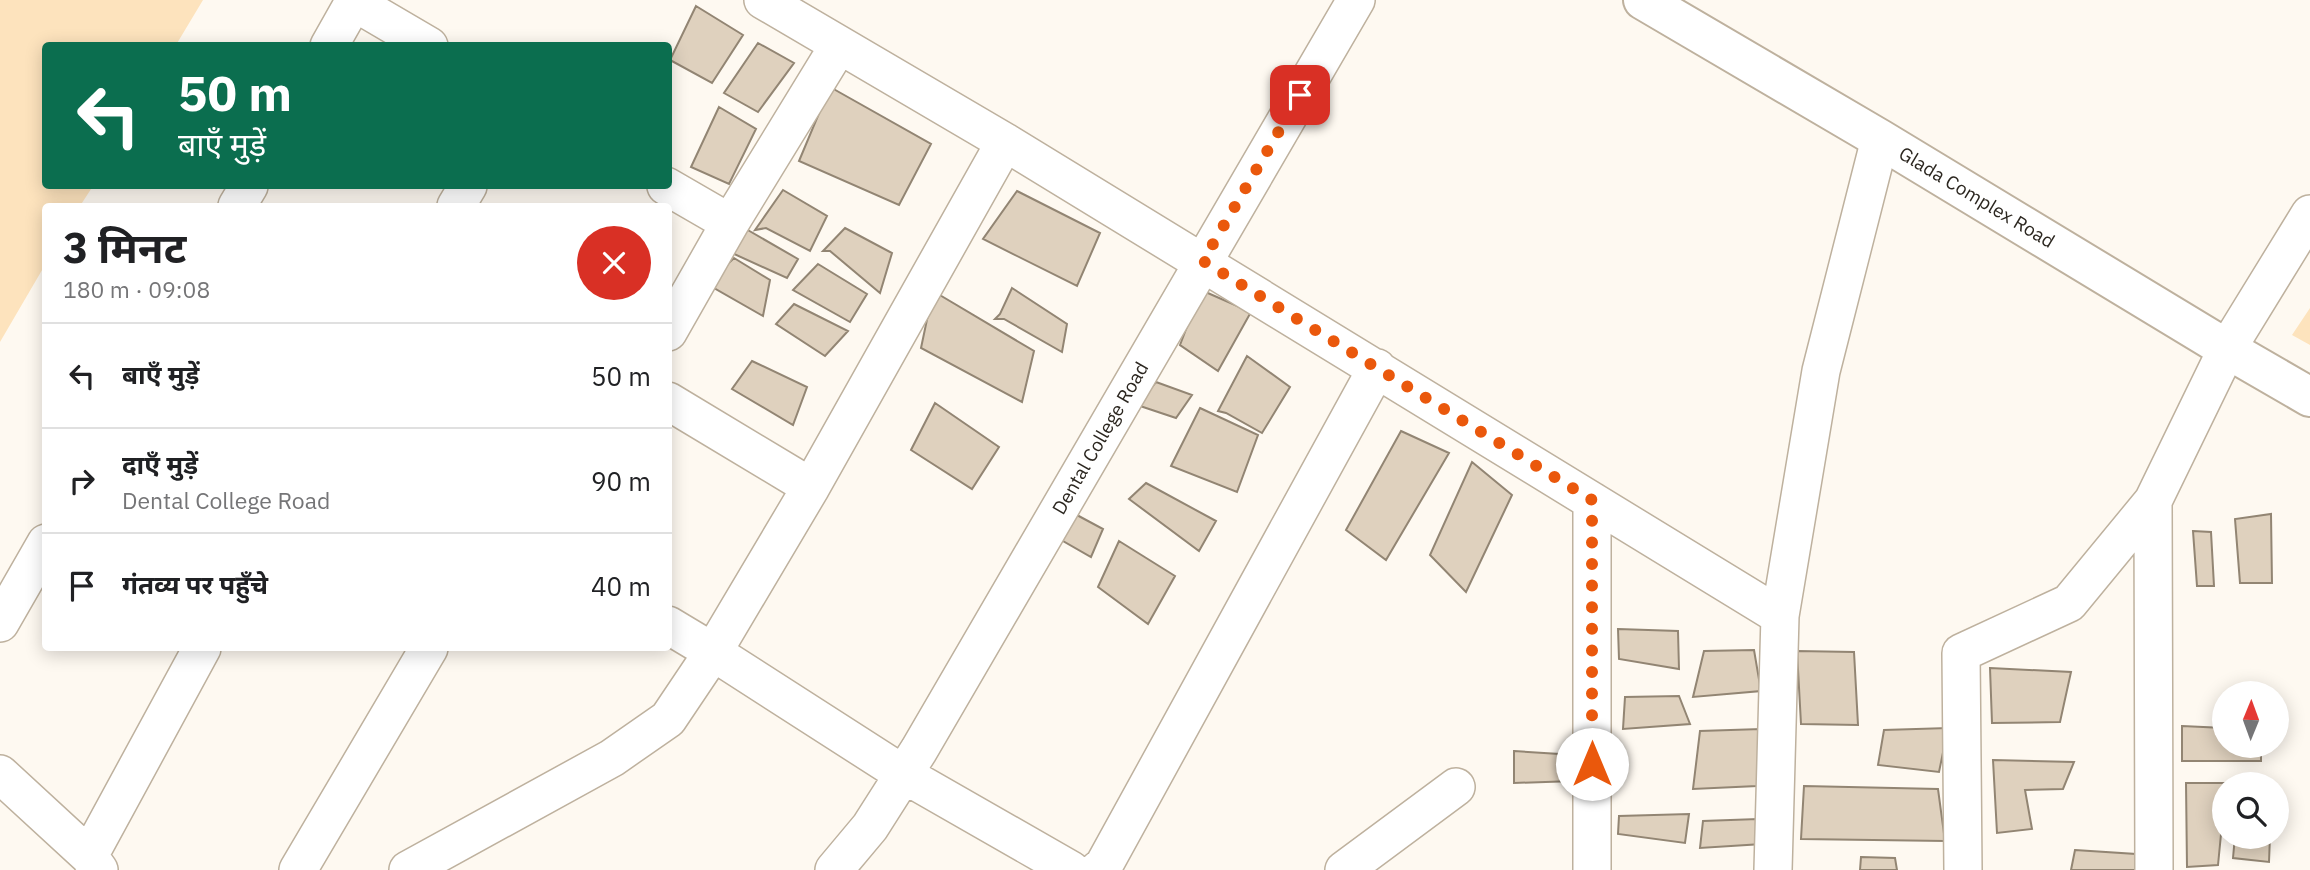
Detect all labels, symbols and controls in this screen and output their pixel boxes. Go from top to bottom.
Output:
text: 50 m [178,61,292,124]
pin [1270,65,1330,125]
icon: left [63,70,154,161]
icon: arrive [1281,76,1319,114]
text: बाएँ मुड़ें [178,123,266,165]
street label: Glada Complex Road [1895,141,2059,253]
text: 3 मिनट [63,220,186,275]
button: close [577,226,651,300]
text: 180 m · 09:08 [63,274,210,304]
icon: left [63,357,101,395]
text: बाएँ मुड़ें [122,357,199,391]
street label: Dental College Road [1047,357,1153,519]
text: 50 m [591,359,651,393]
text: दाएँ मुड़ें [122,447,198,481]
icon: right [63,462,101,500]
text: 90 m [591,464,651,498]
text: Dental College Road [122,485,330,515]
icon: arrive [63,567,101,605]
text: गंतव्य पर पहुँचे [122,567,268,601]
text: 40 m [591,569,651,603]
north arrow [2212,681,2289,758]
map controls [2212,681,2289,849]
position arrow [1555,727,1629,801]
button: search [2212,772,2289,849]

